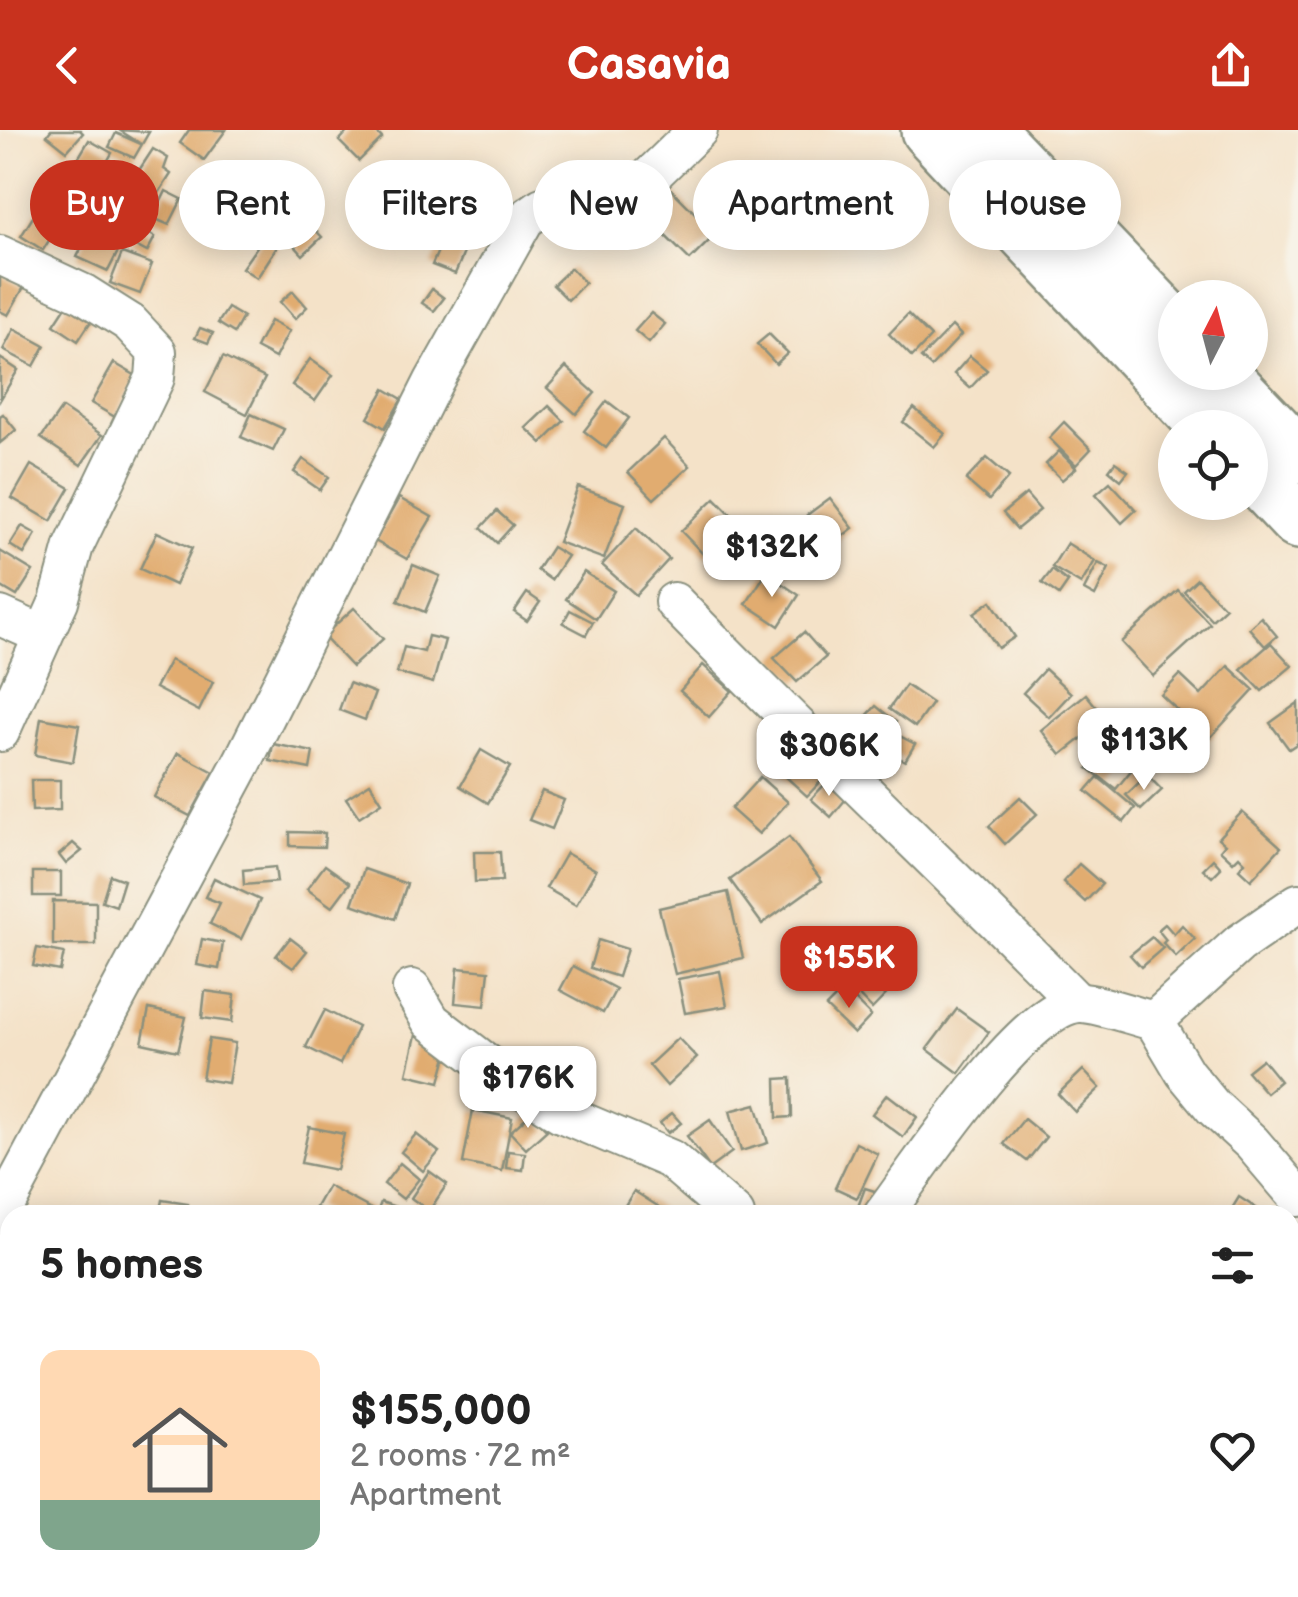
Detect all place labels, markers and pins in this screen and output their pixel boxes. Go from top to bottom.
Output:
pin: $132K [702,515,842,600]
pin: $113K [1074,708,1214,793]
pin: $306K [759,714,899,799]
pin: $155K [779,926,919,1011]
pin: $176K [458,1046,598,1131]

